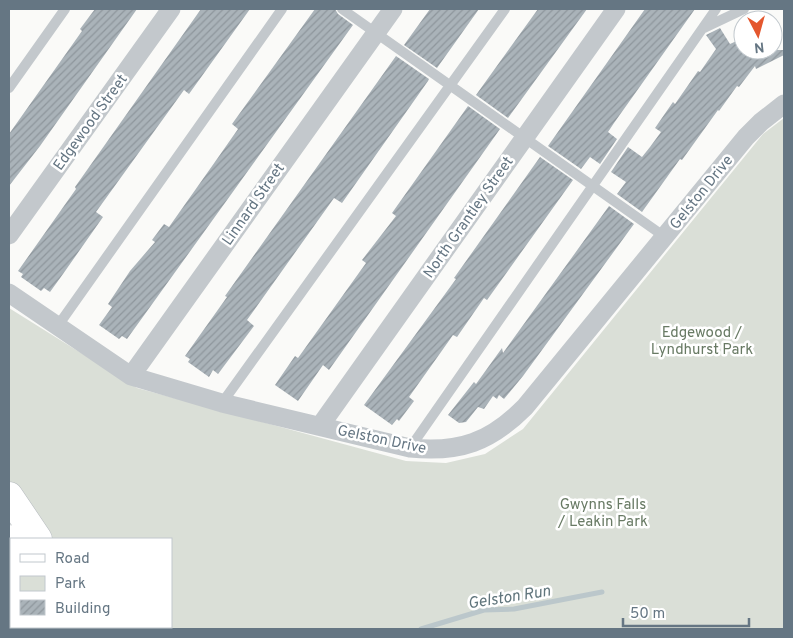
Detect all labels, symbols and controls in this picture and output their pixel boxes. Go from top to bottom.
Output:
north arrow [733,10,783,60]
text: N [753,37,765,55]
street label: Edgewood Street [50,71,132,175]
street label: Gelston Drive [666,152,738,234]
street label: North Grantley Street [420,153,518,282]
street label: Linnard Street [219,160,290,250]
park label: Edgewood / Lyndhurst Park [651,324,753,360]
street label: Gelston Drive [335,422,428,459]
park label: Gwynns Falls / Leakin Park [557,496,648,532]
legend [10,538,172,628]
text: Road [55,550,90,569]
text: Park [55,575,86,594]
water label: Gelston Run [467,582,552,614]
scale bar [623,596,749,628]
text: Building [55,600,110,619]
text: 50 m [630,605,665,624]

